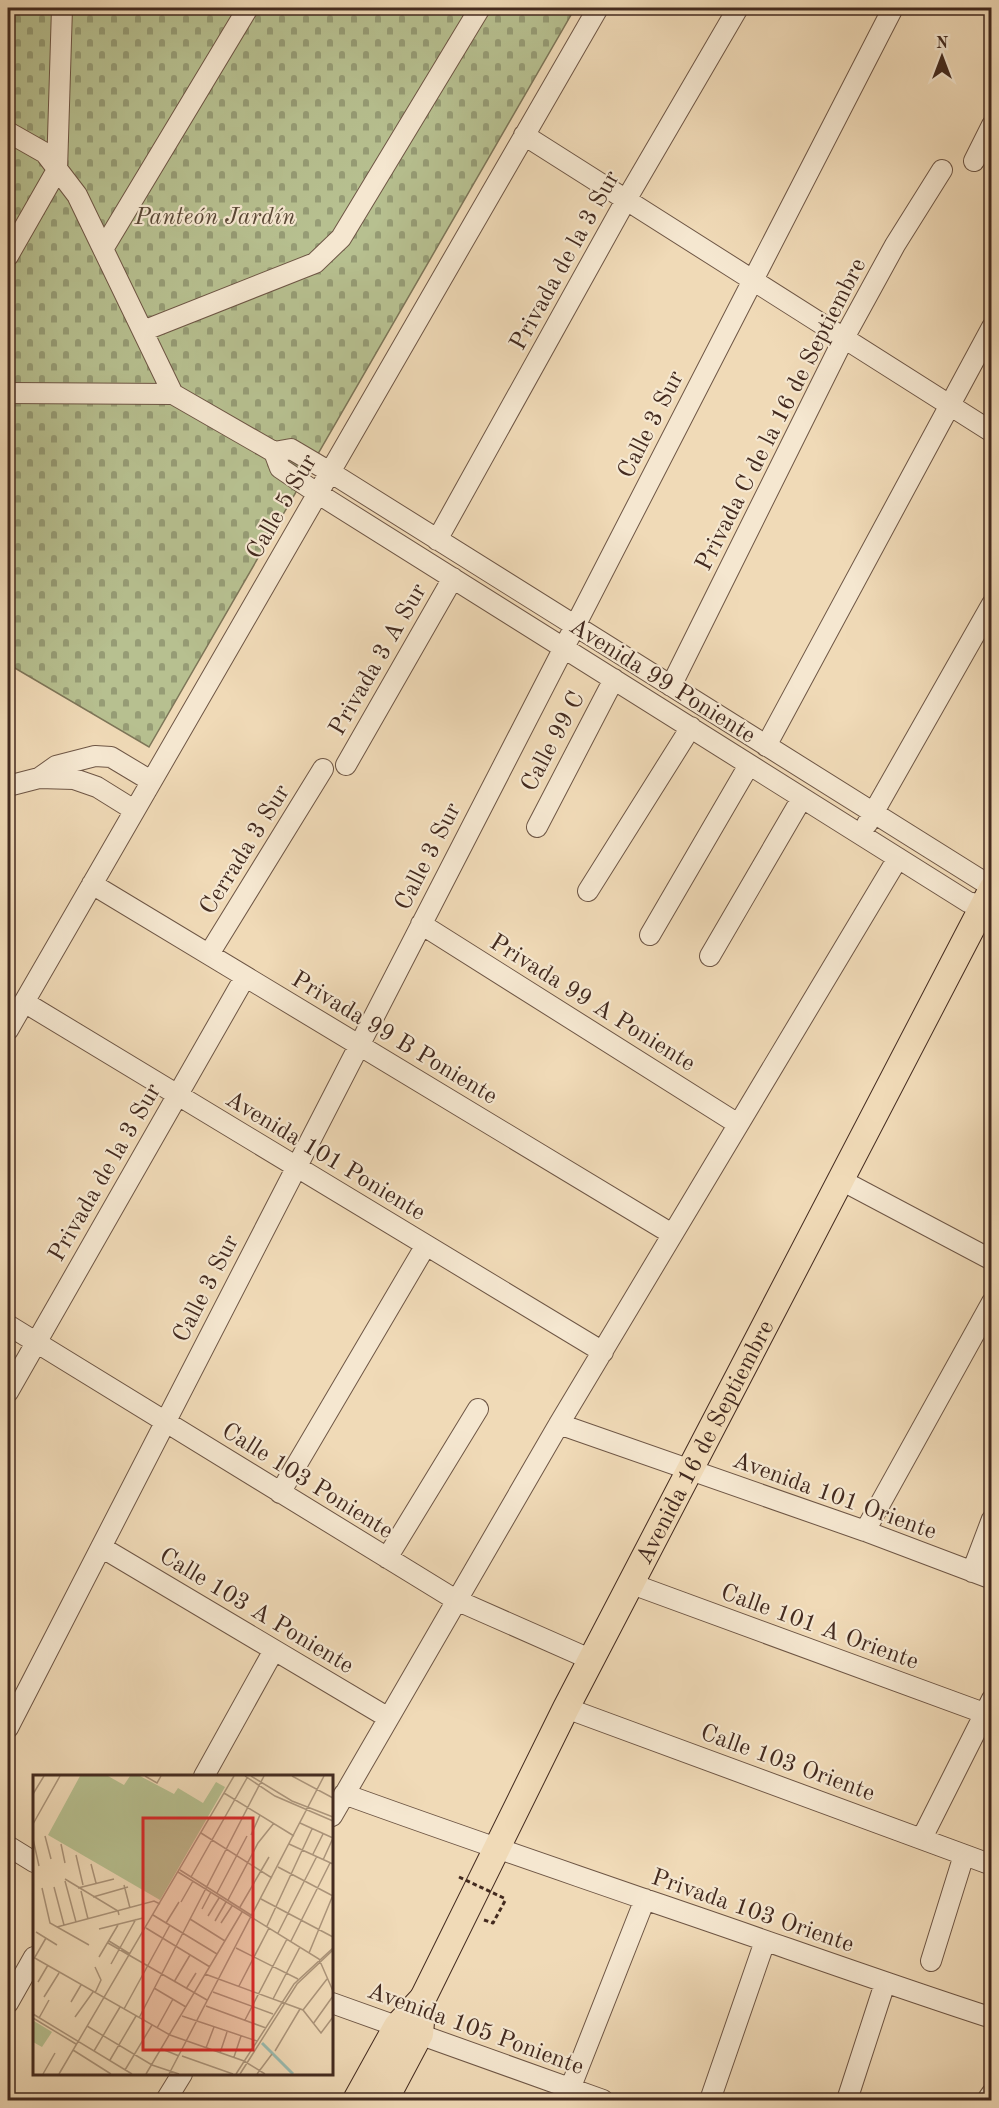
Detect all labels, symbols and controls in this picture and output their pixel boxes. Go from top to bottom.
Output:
north arrow [912,27,972,87]
text: N [936,36,949,52]
street label: Privada de la 3 Sur [507,167,625,355]
park label: Panteón Jardín [134,206,296,230]
street label: Privada C de la 16 de Septiembre [692,255,871,575]
street label: Calle 3 Sur [615,367,689,482]
street label: Calle 5 Sur [243,450,322,564]
street label: Privada 3 A Sur [326,580,432,740]
street label: Avenida 99 Poniente [565,615,759,749]
street label: Calle 99 C [518,688,590,796]
street label: Cerrada 3 Sur [196,781,295,919]
street label: Calle 3 Sur [392,799,466,914]
street label: Privada 99 A Poniente [485,931,699,1077]
street label: Privada 99 B Poniente [287,968,501,1110]
street label: Privada de la 3 Sur [45,1080,166,1266]
street label: Avenida 101 Poniente [221,1088,429,1226]
street label: Calle 3 Sur [170,1231,244,1346]
street label: Avenida 16 de Septiembre [633,1317,779,1569]
street label: Calle 103 Poniente [217,1419,397,1544]
street label: Avenida 101 Oriente [729,1449,939,1545]
street label: Calle 103 A Poniente [155,1544,357,1679]
street label: Calle 101 A Oriente [717,1581,922,1675]
street label: Calle 103 Oriente [697,1721,878,1807]
inset map [33,1775,333,2075]
street label: Privada 103 Oriente [648,1866,857,1958]
street label: Avenida 105 Poniente [364,1980,587,2080]

